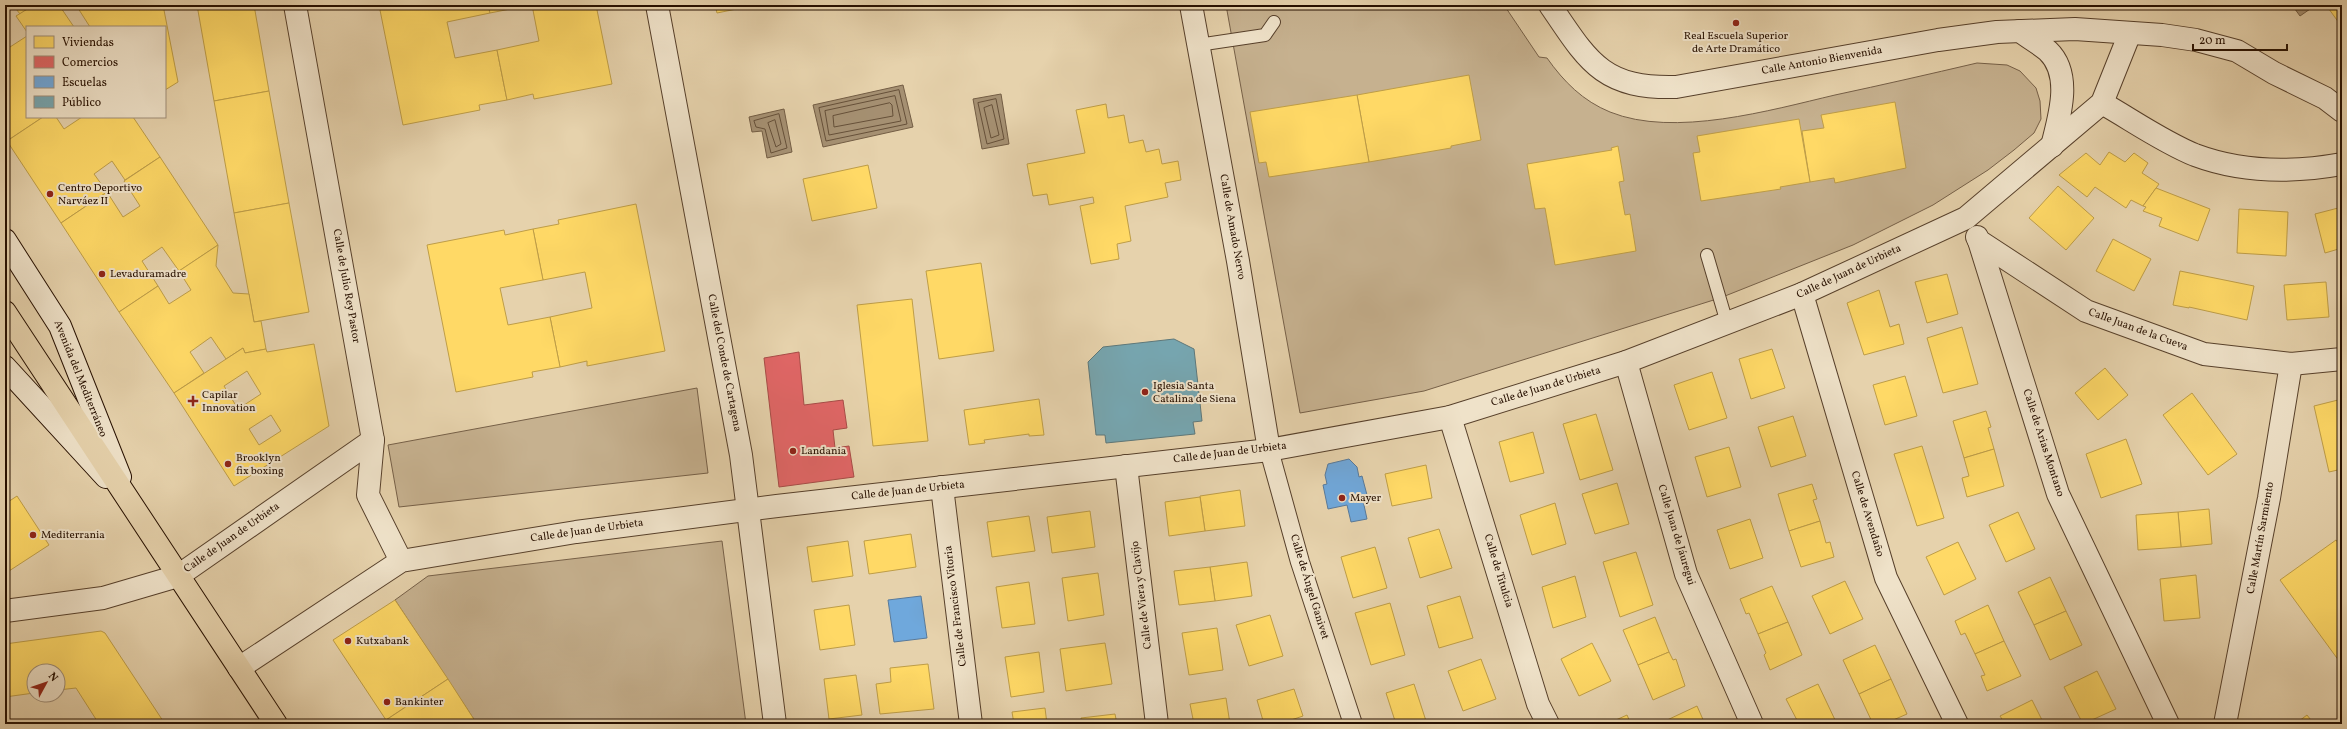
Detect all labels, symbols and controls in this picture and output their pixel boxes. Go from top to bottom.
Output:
marker: Real Escuela Superior de Arte Dramático [1731,18,1741,28]
legend [26,26,166,118]
scale bar [2193,26,2287,52]
place label: Real Escuela Superior de Arte Dramático [1684,29,1789,57]
text: 20 m [2199,33,2226,49]
text: Viviendas [62,35,114,51]
street label: Calle Antonio Bienvenida [1760,43,1884,79]
text: Comercios [62,55,118,71]
text: Escuelas [62,75,107,91]
text: Público [62,95,101,111]
street label: Calle de Amado Nervo [1215,173,1249,281]
place label: Centro Deportivo Narváez II [58,181,142,209]
marker: Centro Deportivo Narváez II [45,189,55,199]
street label: Calle de Julio Rey Pastor [329,228,364,345]
street label: Calle de Juan de Urbieta [1794,241,1904,303]
place label: Levaduramadre [110,267,186,282]
marker: Levaduramadre [97,269,107,279]
street label: Calle del Conde de Cartagena [703,293,745,434]
street label: Calle Juan de la Cueva [2086,305,2190,355]
street label: Avenida del Mediterráneo [50,318,110,440]
street label: Calle de Juan de Urbieta [1489,363,1603,411]
place label: Iglesia Santa Catalina de Siena [1153,379,1236,407]
marker: Iglesia Santa Catalina de Siena [1140,387,1150,397]
street label: Calle de Arias Montano [2018,387,2068,499]
place label: Capilar Innovation [202,388,256,416]
marker: Capilar Innovation [187,395,199,407]
street label: Calle de Juan de Urbieta [1173,439,1288,467]
place label: Landania [801,444,847,459]
marker: Landania [788,446,798,456]
place label: Brooklyn fix boxing [236,451,284,479]
marker: Brooklyn fix boxing [223,459,233,469]
street label: Calle de Avendaño [1847,469,1887,559]
street label: Calle de Juan de Urbieta [851,478,966,504]
street label: Calle Martín Sarmiento [2244,481,2278,595]
street label: Calle Juan de Jáuregui [1654,483,1698,587]
place label: Mayer [1350,491,1381,506]
marker: Mayer [1337,493,1347,503]
street label: Calle de Juan de Urbieta [181,499,283,577]
street label: Calle de Juan de Urbieta [530,516,645,546]
place label: Mediterrania [41,528,105,543]
marker: Mediterrania [28,530,38,540]
street label: Calle de Titulcia [1480,532,1516,610]
street label: Calle de Ángel Ganivet [1286,533,1332,641]
street label: Calle de Viera y Clavijo [1128,540,1156,650]
street label: Calle de Francisco Vitoria [941,544,971,667]
place label: Kutxabank [356,634,409,649]
marker: Kutxabank [343,636,353,646]
north arrow [26,663,66,703]
text: N [44,670,61,685]
place label: Bankinter [395,695,444,710]
marker: Bankinter [382,697,392,707]

